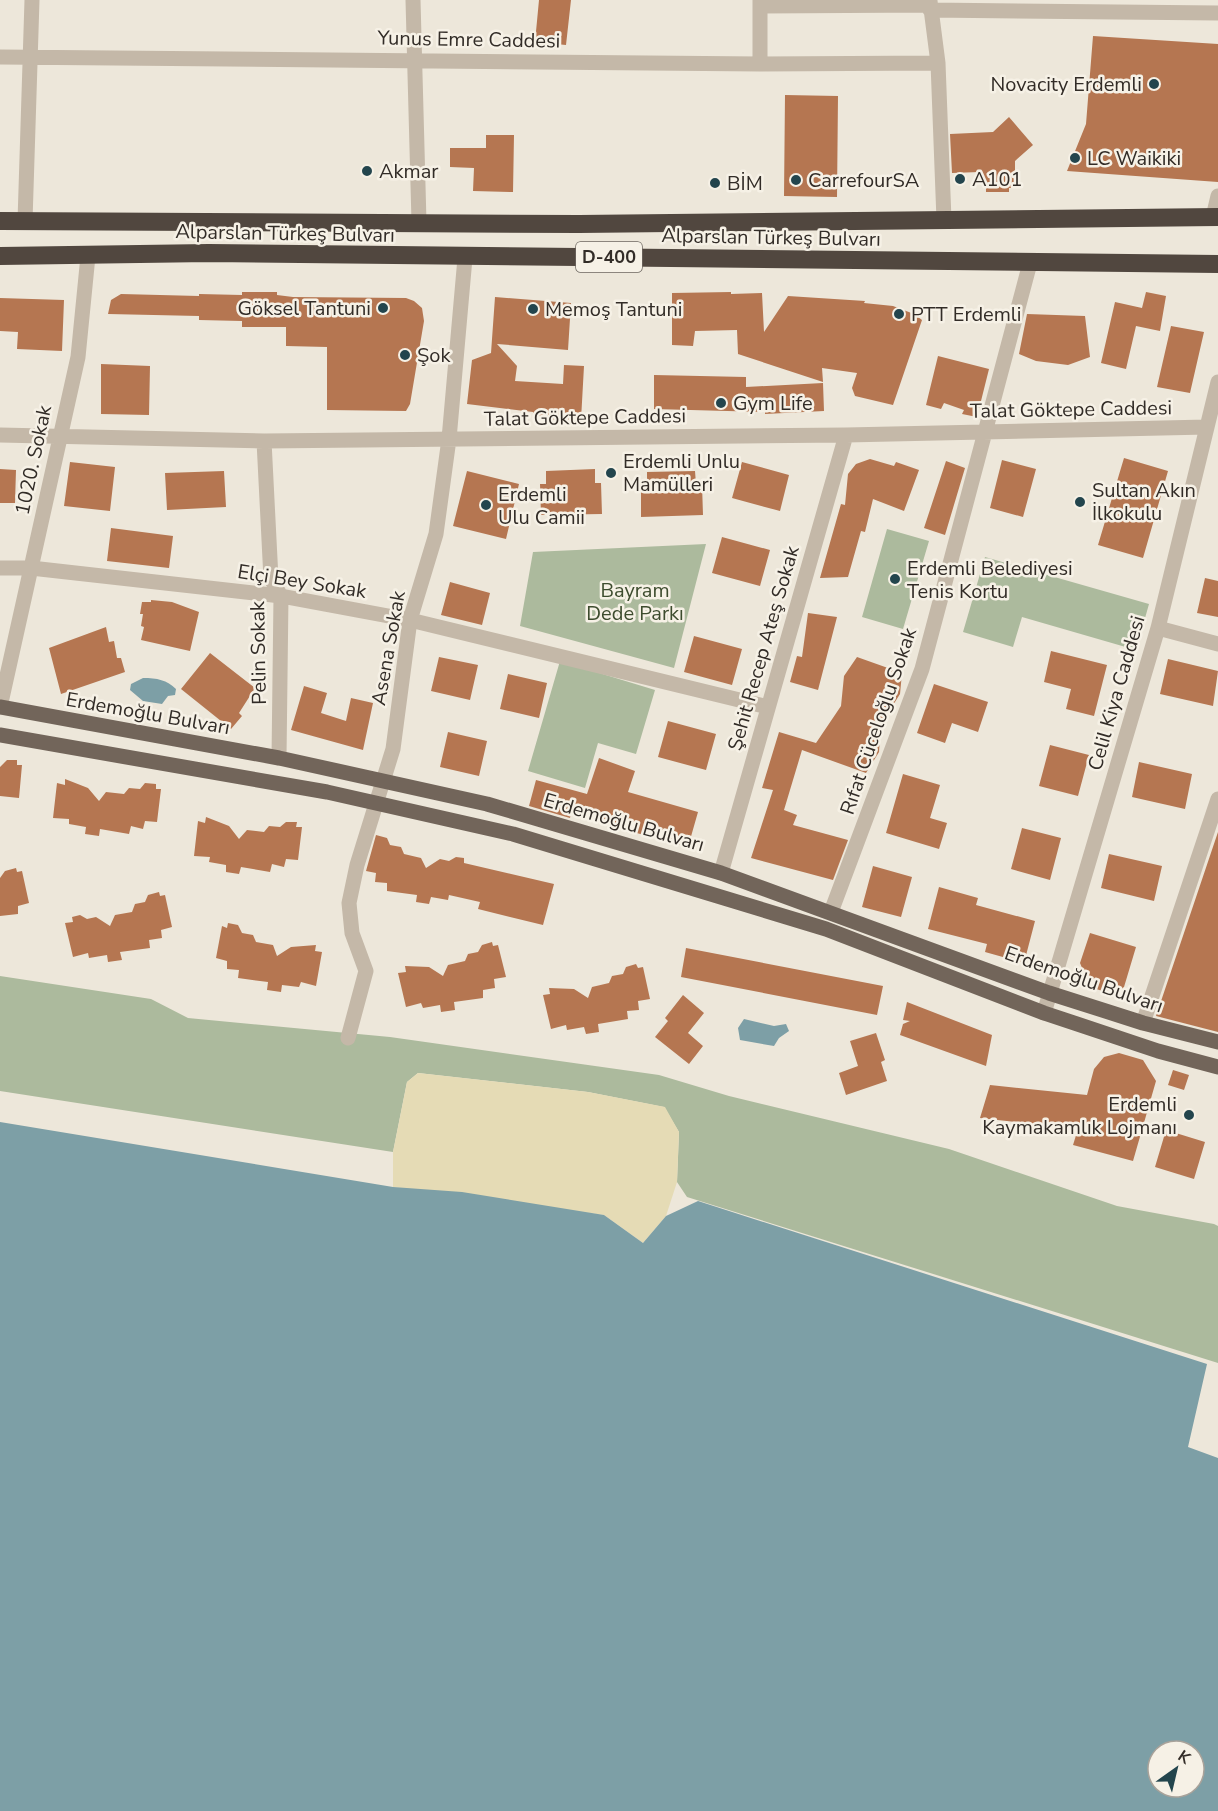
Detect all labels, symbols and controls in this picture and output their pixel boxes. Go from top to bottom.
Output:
street label: Yunus Emre Caddesi [376,24,561,55]
place label: Novacity Erdemli [990,71,1142,98]
marker: Novacity Erdemli [1147,77,1161,91]
place label: LC Waikiki [1087,145,1181,172]
marker: LC Waikiki [1068,151,1082,165]
place label: Akmar [379,158,438,185]
marker: Akmar [360,164,374,178]
place label: A101 [972,166,1023,193]
place label: CarrefourSA [808,167,920,194]
place label: BİM [727,170,763,197]
marker: A101 [953,172,967,186]
marker: CarrefourSA [789,173,803,187]
marker: BİM [708,176,722,190]
street label: Alparslan Türkeş Bulvarı [175,218,395,249]
street label: Alparslan Türkeş Bulvarı [661,222,881,253]
road number: D-400 [576,242,642,272]
place label: Göksel Tantuni [238,295,371,322]
place label: Memoş Tantuni [545,296,682,323]
marker: Göksel Tantuni [376,301,390,315]
place label: PTT Erdemli [911,301,1021,328]
marker: Memoş Tantuni [526,302,540,316]
marker: PTT Erdemli [892,307,906,321]
place label: Şok [417,342,451,369]
marker: Şok [398,348,412,362]
place label: Gym Life [733,390,813,417]
street label: Talat Göktepe Caddesi [970,394,1172,425]
marker: Gym Life [714,396,728,410]
street label: 1020. Sokak [9,402,59,518]
street label: Talat Göktepe Caddesi [484,402,686,433]
place label: Erdemli Unlu Mamülleri [623,448,740,498]
marker: Erdemli Unlu Mamülleri [604,466,618,480]
place label: Sultan Akın İlkokulu [1092,477,1196,527]
place label: Erdemli Ulu Camii [498,481,585,531]
marker: Sultan Akın İlkokulu [1073,495,1087,509]
marker: Erdemli Ulu Camii [479,498,493,512]
street label: Şehit Recep Ateş Sokak [721,542,806,754]
place label: Erdemli Belediyesi Tenis Kortu [907,555,1073,605]
street label: Elçi Bey Sokak [236,558,369,605]
marker: Erdemli Belediyesi Tenis Kortu [888,572,902,586]
park label: Bayram Dede Parkı [586,577,684,627]
street label: Asena Sokak [365,588,412,707]
street label: Pelin Sokak [244,600,273,705]
street label: Celil Kiya Caddesi [1081,613,1152,774]
street label: Rıfat Cüceloğlu Sokak [834,623,924,818]
street label: Erdemoğlu Bulvarı [64,686,232,741]
street label: Erdemoğlu Bulvarı [540,787,707,858]
street label: Erdemoğlu Bulvarı [1001,940,1167,1019]
place label: Erdemli Kaymakamlık Lojmanı [982,1091,1177,1141]
marker: Erdemli Kaymakamlık Lojmanı [1182,1108,1196,1122]
north arrow [1146,1739,1206,1799]
text: K [1173,1745,1196,1770]

